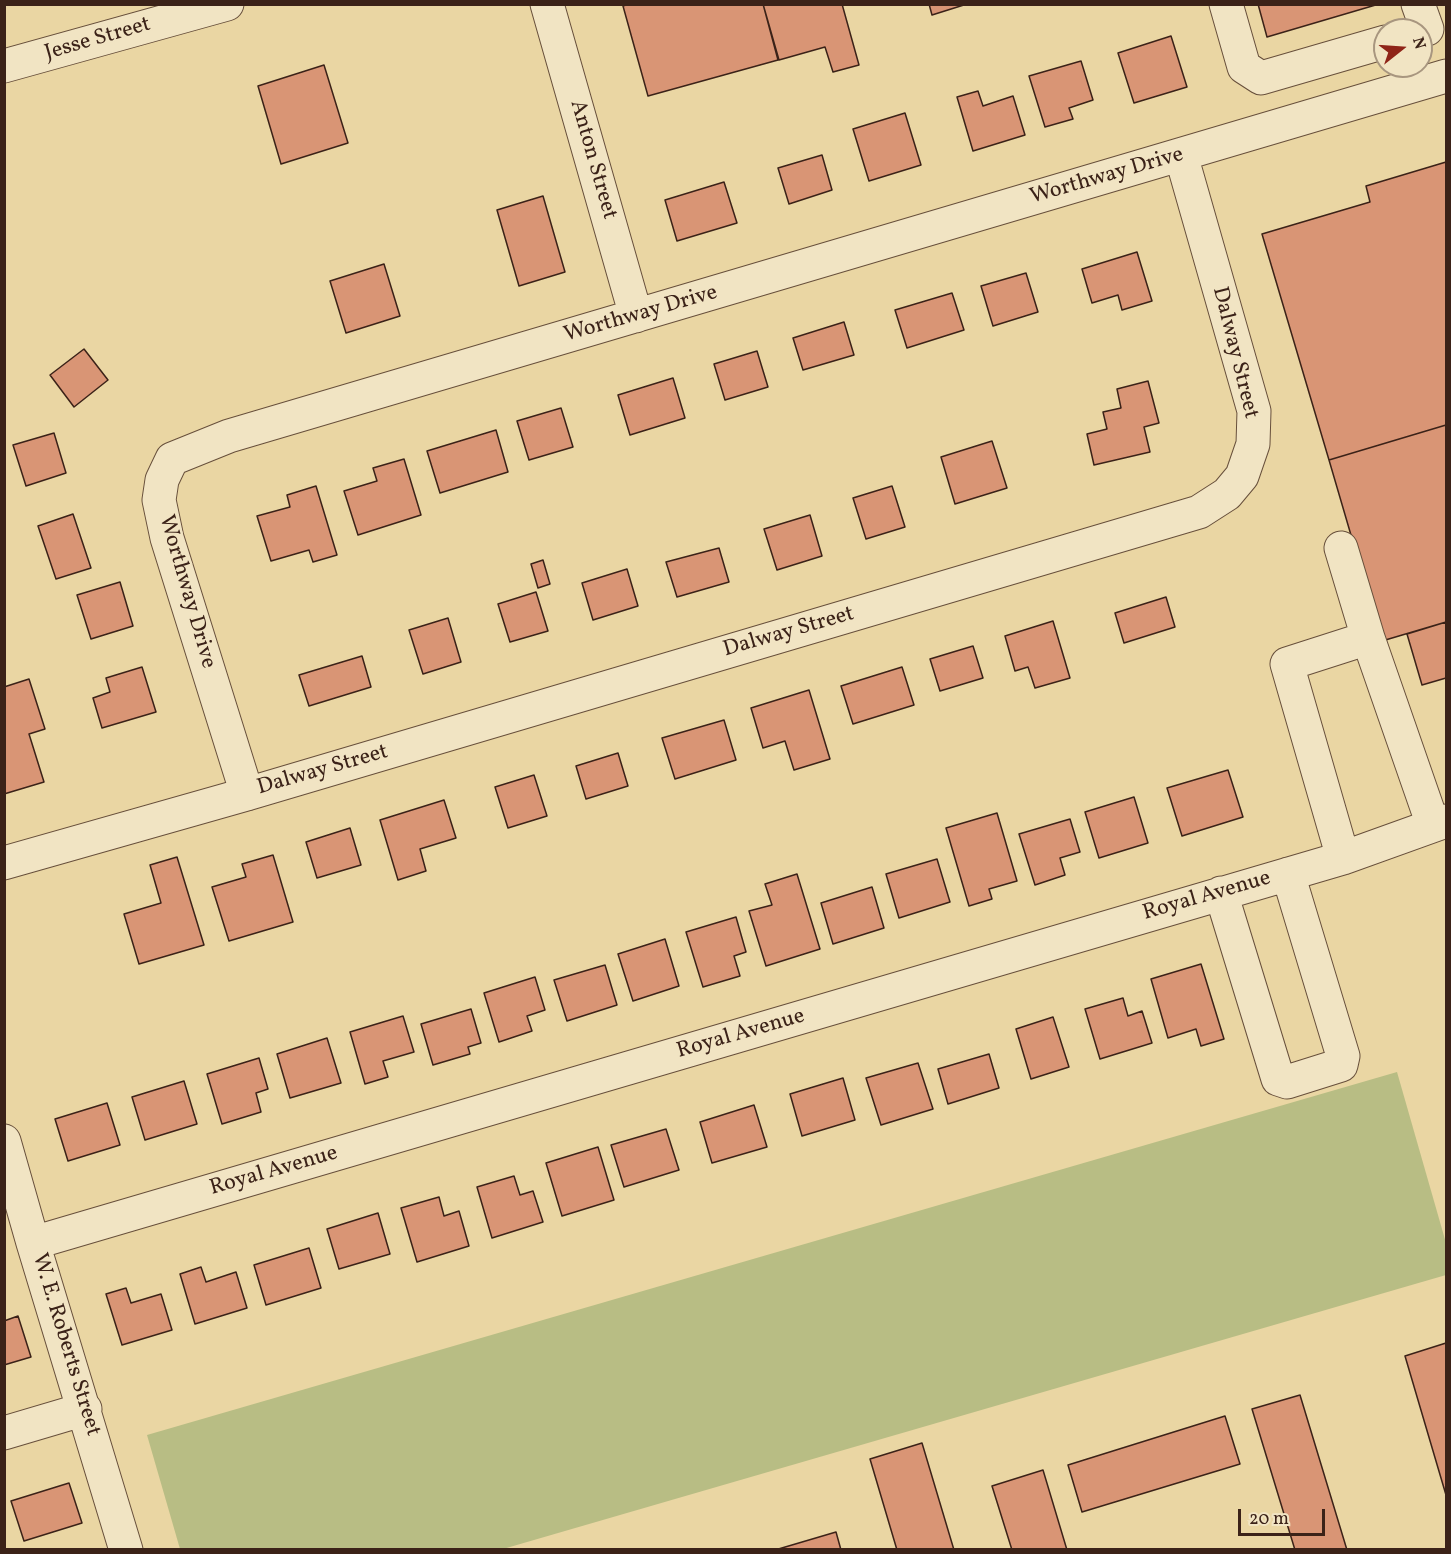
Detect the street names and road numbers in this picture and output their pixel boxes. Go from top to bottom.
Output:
street label: Jesse Street [42,12,154,68]
street label: Anton Street [562,97,622,223]
street label: Worthway Drive [1027,142,1187,212]
street label: Worthway Drive [561,280,721,350]
street label: Dalway Street [1205,284,1263,422]
street label: Worthway Drive [151,512,221,672]
street label: Dalway Street [721,602,857,664]
street label: Dalway Street [255,740,391,802]
street label: Royal Avenue [1140,866,1274,928]
street label: Royal Avenue [674,1004,808,1066]
street label: Royal Avenue [207,1141,341,1203]
street label: W. E. Roberts Street [25,1250,105,1440]

